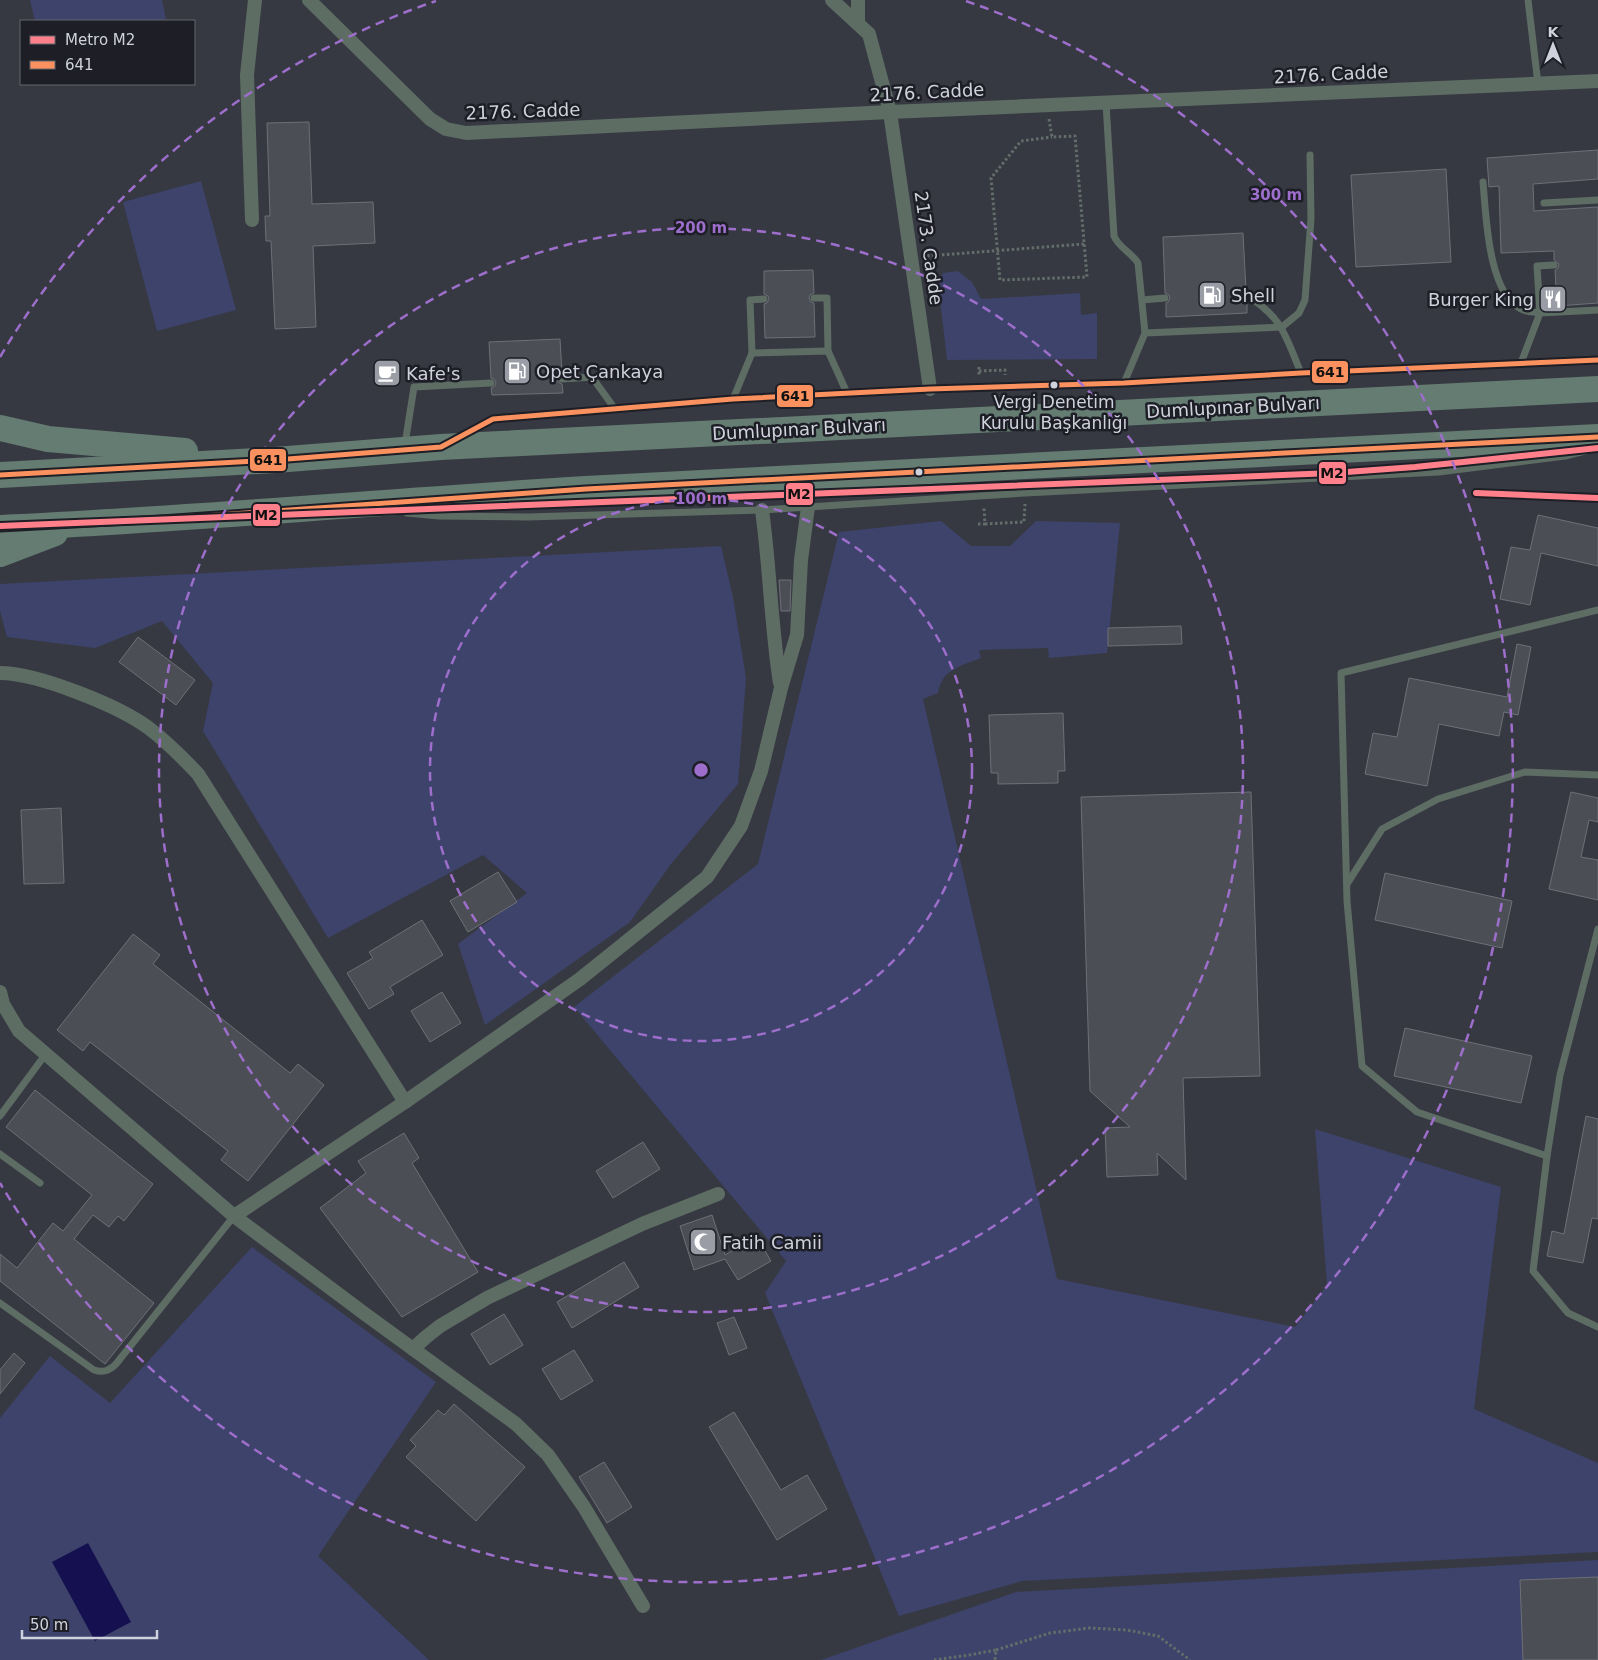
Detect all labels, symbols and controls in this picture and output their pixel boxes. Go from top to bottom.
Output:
legend [20,20,195,85]
north arrow [1528,20,1578,70]
text: K [1548,24,1560,40]
text: Metro M2 [65,31,135,49]
text: 641 [65,56,94,74]
street label: 2176. Cadde [1273,61,1389,87]
street label: 2176. Cadde [869,79,985,105]
street label: 2176. Cadde [465,99,581,123]
text: 300 m [1250,186,1302,204]
street label: 2173. Cadde [911,190,947,306]
text: 200 m [675,219,727,237]
fuel station icon: Shell [1197,280,1227,310]
restaurant icon: Burger King [1538,284,1568,314]
place label: Shell [1231,285,1275,306]
place label: Burger King [1428,289,1534,310]
fuel station icon: Opet Çankaya [502,356,532,386]
cafe icon: Kafe's [372,358,402,388]
line badge: 641 [1311,360,1349,384]
place label: Opet Çankaya [536,361,663,382]
place label: Kafe's [406,363,460,384]
text: 641 [1315,364,1345,380]
marker: Vergi Denetim Kurulu Başkanlığı [1049,380,1059,390]
line badge: 641 [776,384,814,408]
text: 641 [780,388,810,404]
place label: Vergi Denetim Kurulu Başkanlığı [981,392,1127,433]
street label: Dumlupınar Bulvarı [1146,392,1320,422]
street label: Dumlupınar Bulvarı [712,414,886,444]
line badge: 641 [249,448,287,472]
text: 641 [253,452,283,468]
line badge: M2 [1318,461,1347,485]
text: M2 [1320,465,1344,481]
unlabelled marker [914,467,924,477]
line badge: M2 [785,482,814,506]
text: M2 [787,486,811,502]
text: 100 m [675,490,727,508]
line badge: M2 [252,503,281,527]
text: M2 [254,507,278,523]
centre of rings [692,761,710,779]
mosque icon: Fatih Camii [688,1227,718,1257]
place label: Fatih Camii [722,1232,822,1253]
scale bar [22,1608,158,1640]
text: 50 m [30,1616,68,1634]

